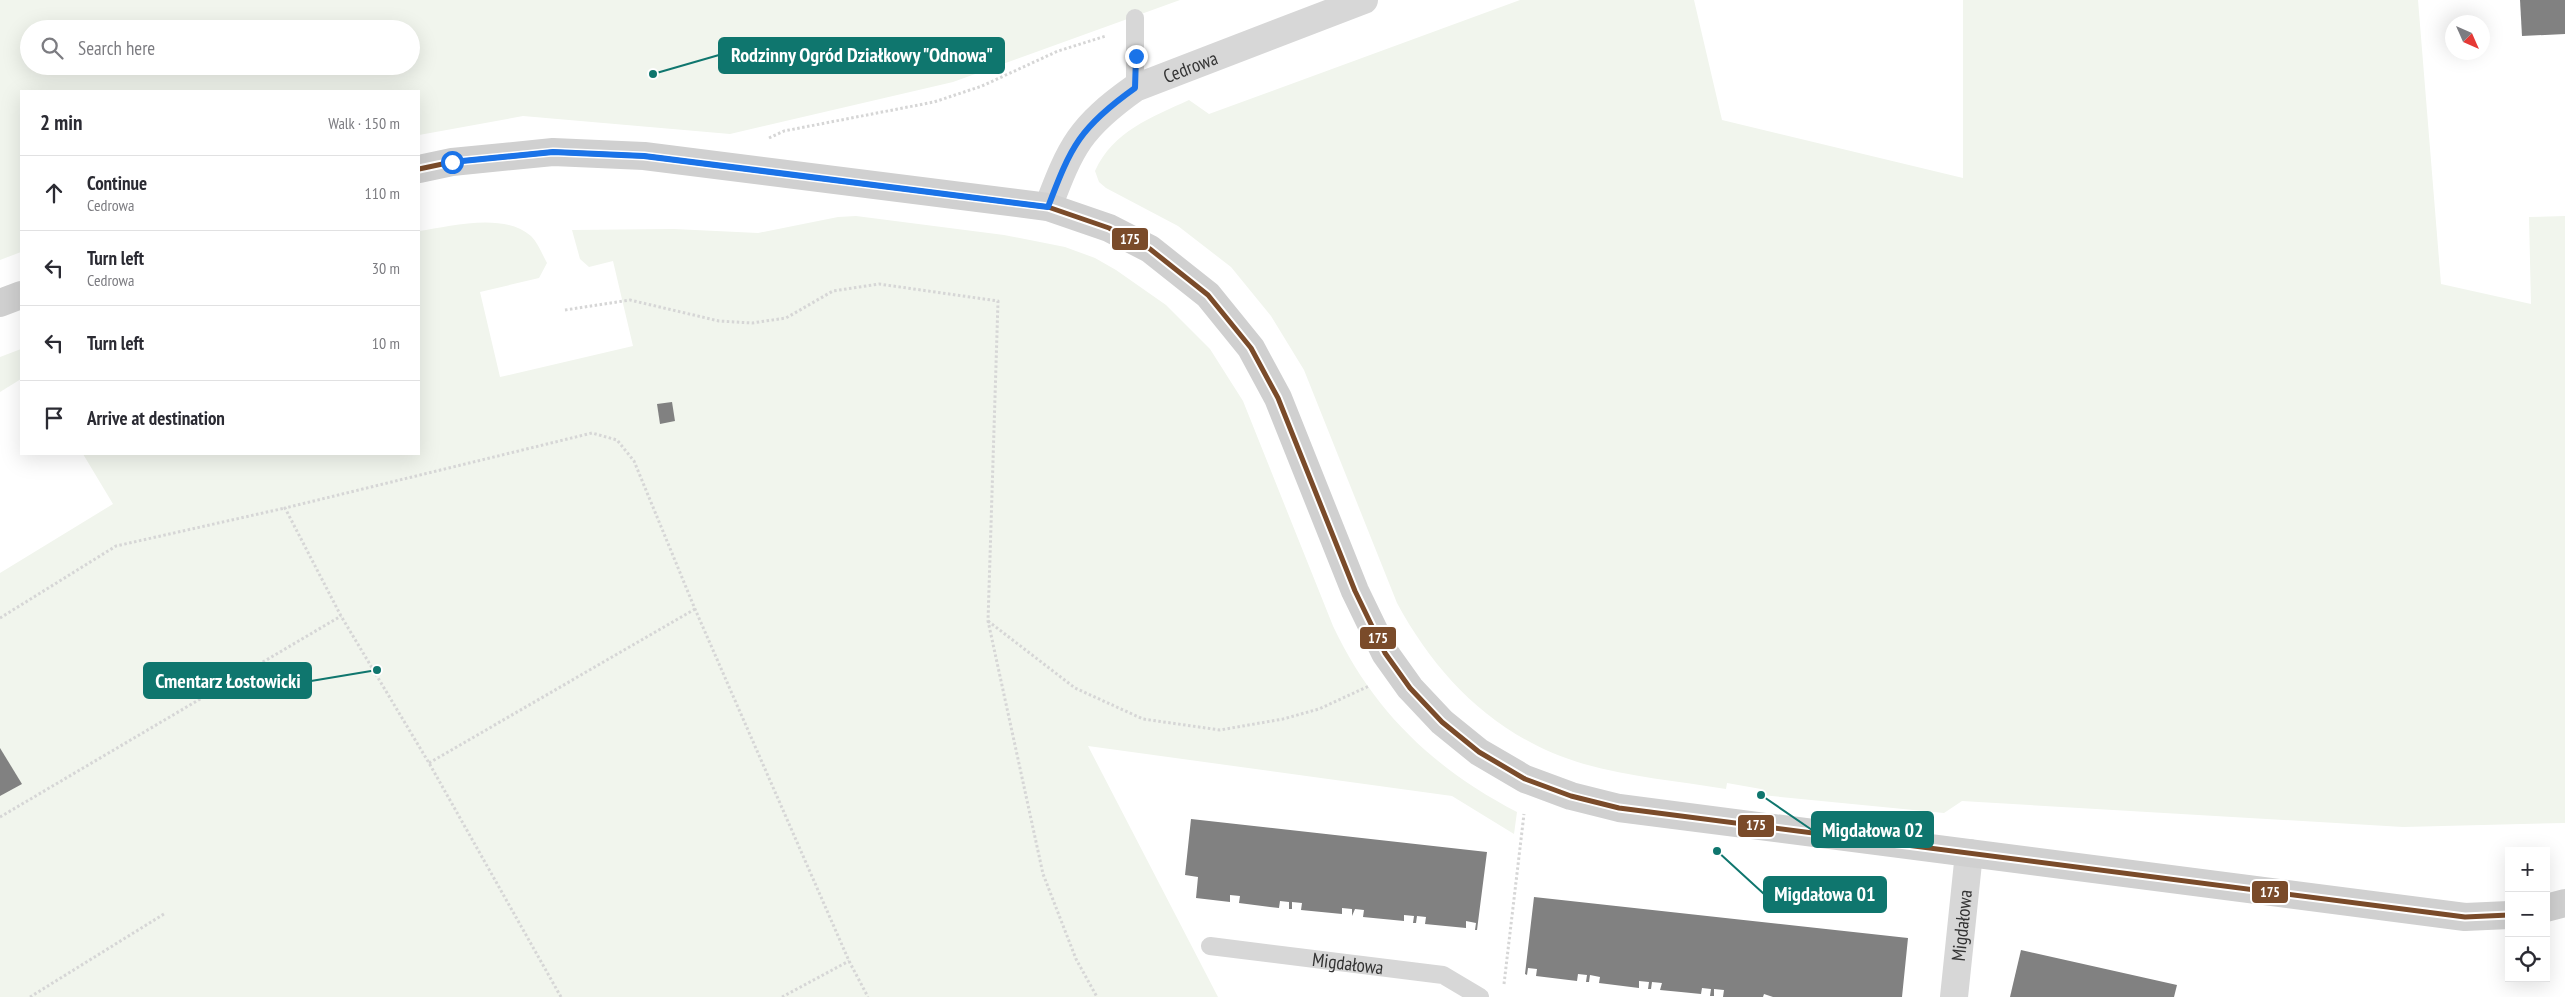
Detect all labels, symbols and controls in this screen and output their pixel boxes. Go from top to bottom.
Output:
north arrow [2445,15,2490,60]
search box [20,20,420,75]
icon: search [38,34,66,62]
text: Search here [78,36,155,60]
callout: Rodzinny Ogród Działkowy "Odnowa" [719,38,1004,73]
text: Rodzinny Ogród Działkowy "Odnowa" [731,42,993,68]
route end [1125,45,1148,68]
street label: Cedrowa [1160,45,1221,88]
text: 2 min [40,109,82,136]
text: Walk · 150 m [328,113,400,133]
route start [441,151,464,174]
text: Continue [87,171,147,195]
icon: ahead [40,179,68,207]
text: 110 m [365,183,400,203]
text: Cedrowa [87,195,134,215]
line badge: 175 [1111,227,1149,251]
text: 175 [1120,230,1140,248]
text: Turn left [87,246,144,270]
icon: left [40,254,68,282]
text: 30 m [372,258,400,278]
text: Cedrowa [87,270,134,290]
icon: left [40,329,68,357]
text: Turn left [87,331,144,355]
text: 10 m [372,333,400,353]
icon: arrive [40,404,68,432]
text: Arrive at destination [87,406,225,430]
line badge: 175 [1359,626,1397,650]
text: 175 [1368,629,1388,647]
callout: Cmentarz Łostowicki [144,663,311,698]
text: Cmentarz Łostowicki [155,668,301,694]
callout: Migdałowa 02 [1812,812,1933,847]
line badge: 175 [1737,814,1775,838]
text: 175 [1746,816,1766,834]
text: Migdałowa 02 [1822,817,1924,843]
map controls [2505,847,2550,982]
button: + [2505,847,2550,892]
callout: Migdałowa 01 [1764,877,1886,912]
line badge: 175 [2251,880,2289,904]
text: Migdałowa 01 [1774,881,1876,907]
text: 175 [2260,883,2280,901]
street label: Migdałowa [1946,889,1977,962]
button: − [2505,892,2550,937]
button: locate [2505,937,2550,982]
street label: Migdałowa [1311,947,1385,979]

